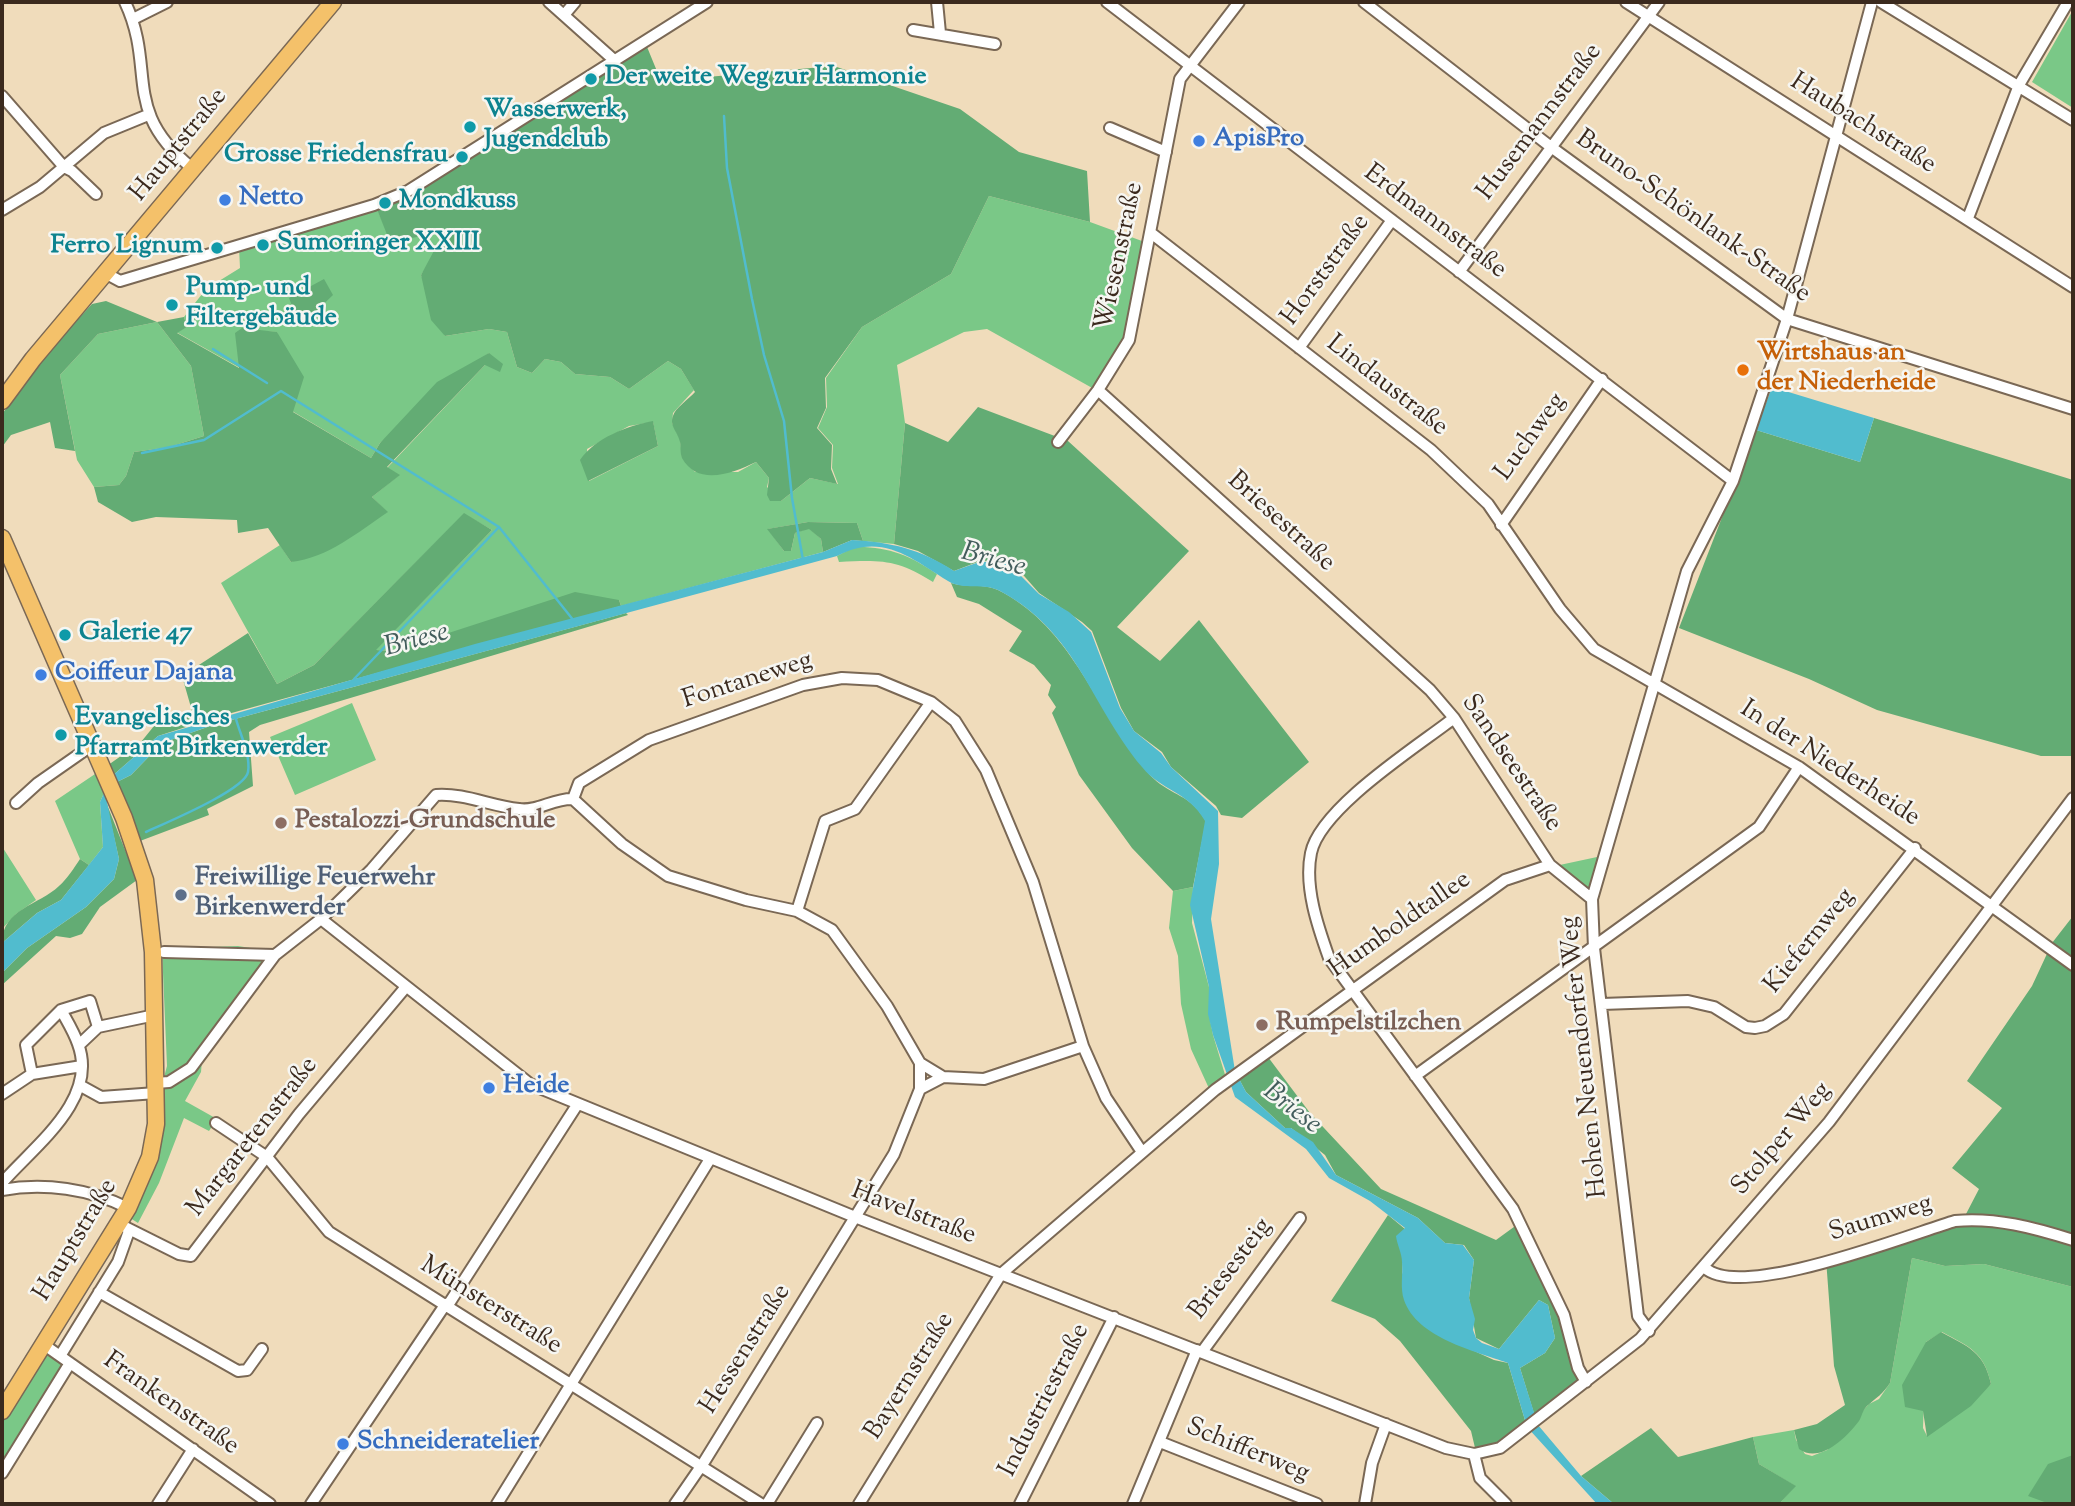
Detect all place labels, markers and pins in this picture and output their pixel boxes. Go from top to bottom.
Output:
place label: Der weite Weg zur Harmonie [605,63,927,95]
marker: Der weite Weg zur Harmonie [583,71,599,87]
place label: Wasserwerk, Jugendclub [484,96,627,158]
marker: Wasserwerk, Jugendclub [462,119,478,135]
place label: ApisPro [1213,125,1304,157]
marker: ApisPro [1191,133,1207,149]
place label: Grosse Friedensfrau [224,141,448,173]
marker: Grosse Friedensfrau [454,149,470,165]
place label: Netto [239,184,303,216]
place label: Mondkuss [399,187,516,219]
marker: Netto [217,192,233,208]
marker: Mondkuss [377,195,393,211]
place label: Sumoringer XXIII [277,229,480,261]
place label: Ferro Lignum [50,232,203,264]
marker: Sumoringer XXIII [255,237,271,253]
marker: Ferro Lignum [209,240,225,256]
place label: Pump- und Filtergebäude [186,274,337,336]
marker: Pump- und Filtergebäude [164,297,180,313]
place label: Wirtshaus an der Niederheide [1757,339,1936,400]
marker: Wirtshaus an der Niederheide [1735,362,1751,378]
place label: Galerie 47 [79,619,192,651]
marker: Galerie 47 [57,627,73,643]
place label: Coiffeur Dajana [55,659,233,691]
marker: Coiffeur Dajana [33,667,49,683]
place label: Evangelisches Pfarramt Birkenwerder [75,704,328,766]
marker: Evangelisches Pfarramt Birkenwerder [53,727,69,743]
place label: Pestalozzi-Grundschule [295,807,555,839]
marker: Pestalozzi-Grundschule [273,815,289,831]
place label: Freiwillige Feuerwehr Birkenwerder [195,864,435,926]
marker: Freiwillige Feuerwehr Birkenwerder [173,887,189,903]
place label: Rumpelstilzchen [1276,1009,1461,1041]
marker: Rumpelstilzchen [1254,1017,1270,1033]
place label: Heide [503,1072,569,1104]
marker: Heide [481,1080,497,1096]
place label: Schneideratelier [357,1428,539,1460]
marker: Schneideratelier [335,1436,351,1452]

